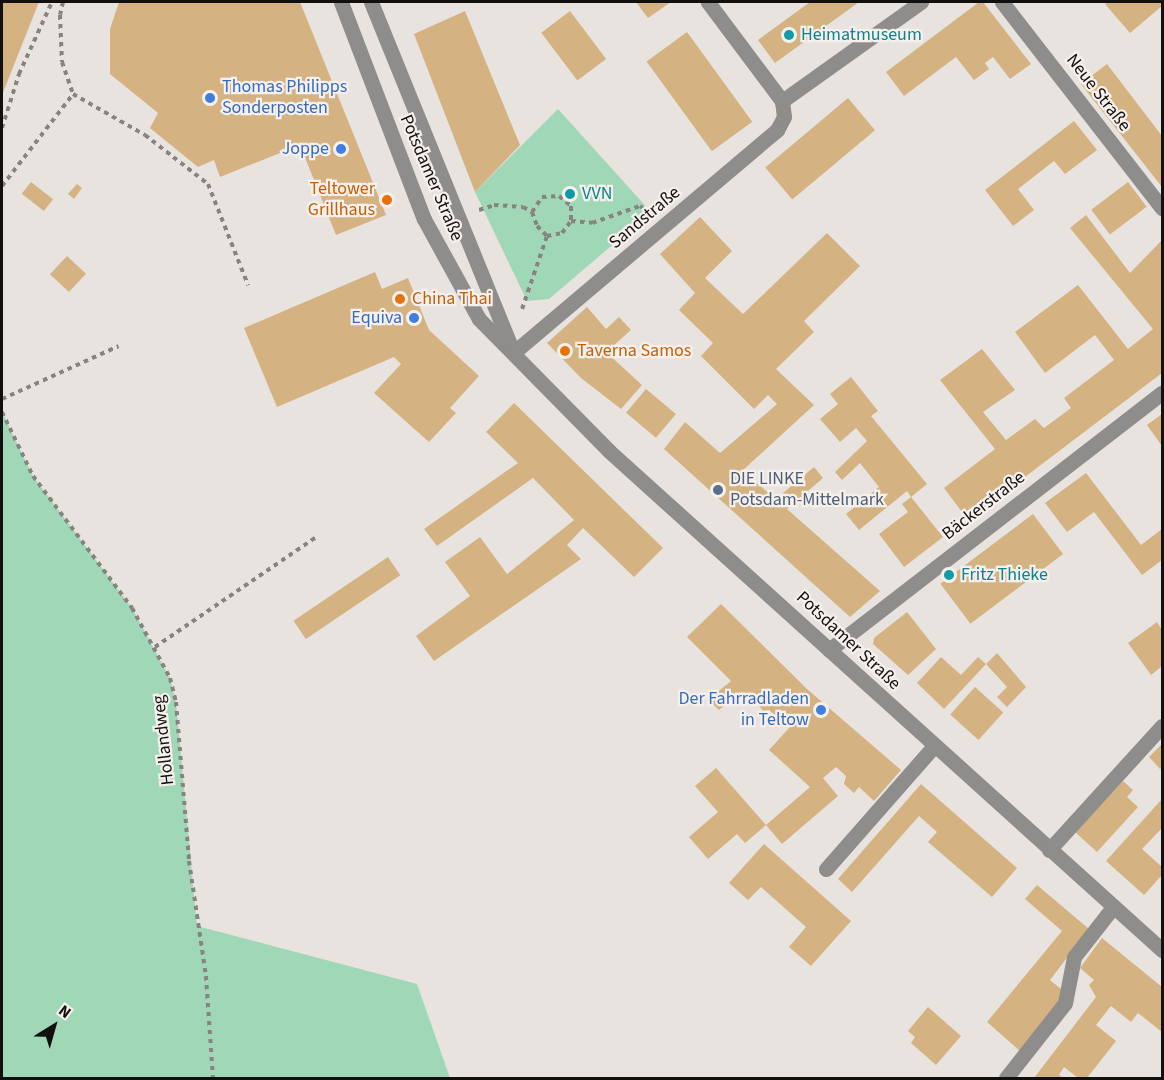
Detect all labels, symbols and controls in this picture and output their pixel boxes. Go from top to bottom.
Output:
place label: Heimatmuseum [801,24,922,46]
marker: Heimatmuseum [782,28,796,42]
street label: Neue Straße [1061,50,1135,136]
place label: Thomas Philipps Sonderposten [222,77,347,119]
marker: Thomas Philipps Sonderposten [203,91,217,105]
street label: Potsdamer Straße [395,112,467,244]
place label: Joppe [282,138,329,160]
marker: Joppe [334,142,348,156]
place label: Teltower Grillhaus [308,179,375,222]
street label: Sandstraße [605,182,685,254]
place label: VVN [582,183,612,205]
marker: VVN [563,187,577,201]
marker: Teltower Grillhaus [380,193,394,207]
place label: China Thai [412,288,492,310]
marker: China Thai [393,292,407,306]
place label: Equiva [351,307,402,329]
marker: Equiva [407,311,421,325]
place label: Taverna Samos [577,340,691,362]
marker: Taverna Samos [558,344,572,358]
street label: Bäckerstraße [938,467,1030,545]
place label: DIE LINKE Potsdam-Mittelmark [730,469,884,512]
marker: DIE LINKE Potsdam-Mittelmark [711,483,725,497]
place label: Fritz Thieke [961,564,1048,586]
marker: Fritz Thieke [942,568,956,582]
street label: Potsdamer Straße [791,587,905,695]
place label: Der Fahrradladen in Teltow [678,689,809,732]
street label: Hollandweg [149,694,179,786]
marker: Der Fahrradladen in Teltow [814,703,828,717]
north arrow [24,996,84,1056]
text: N [54,1000,76,1024]

